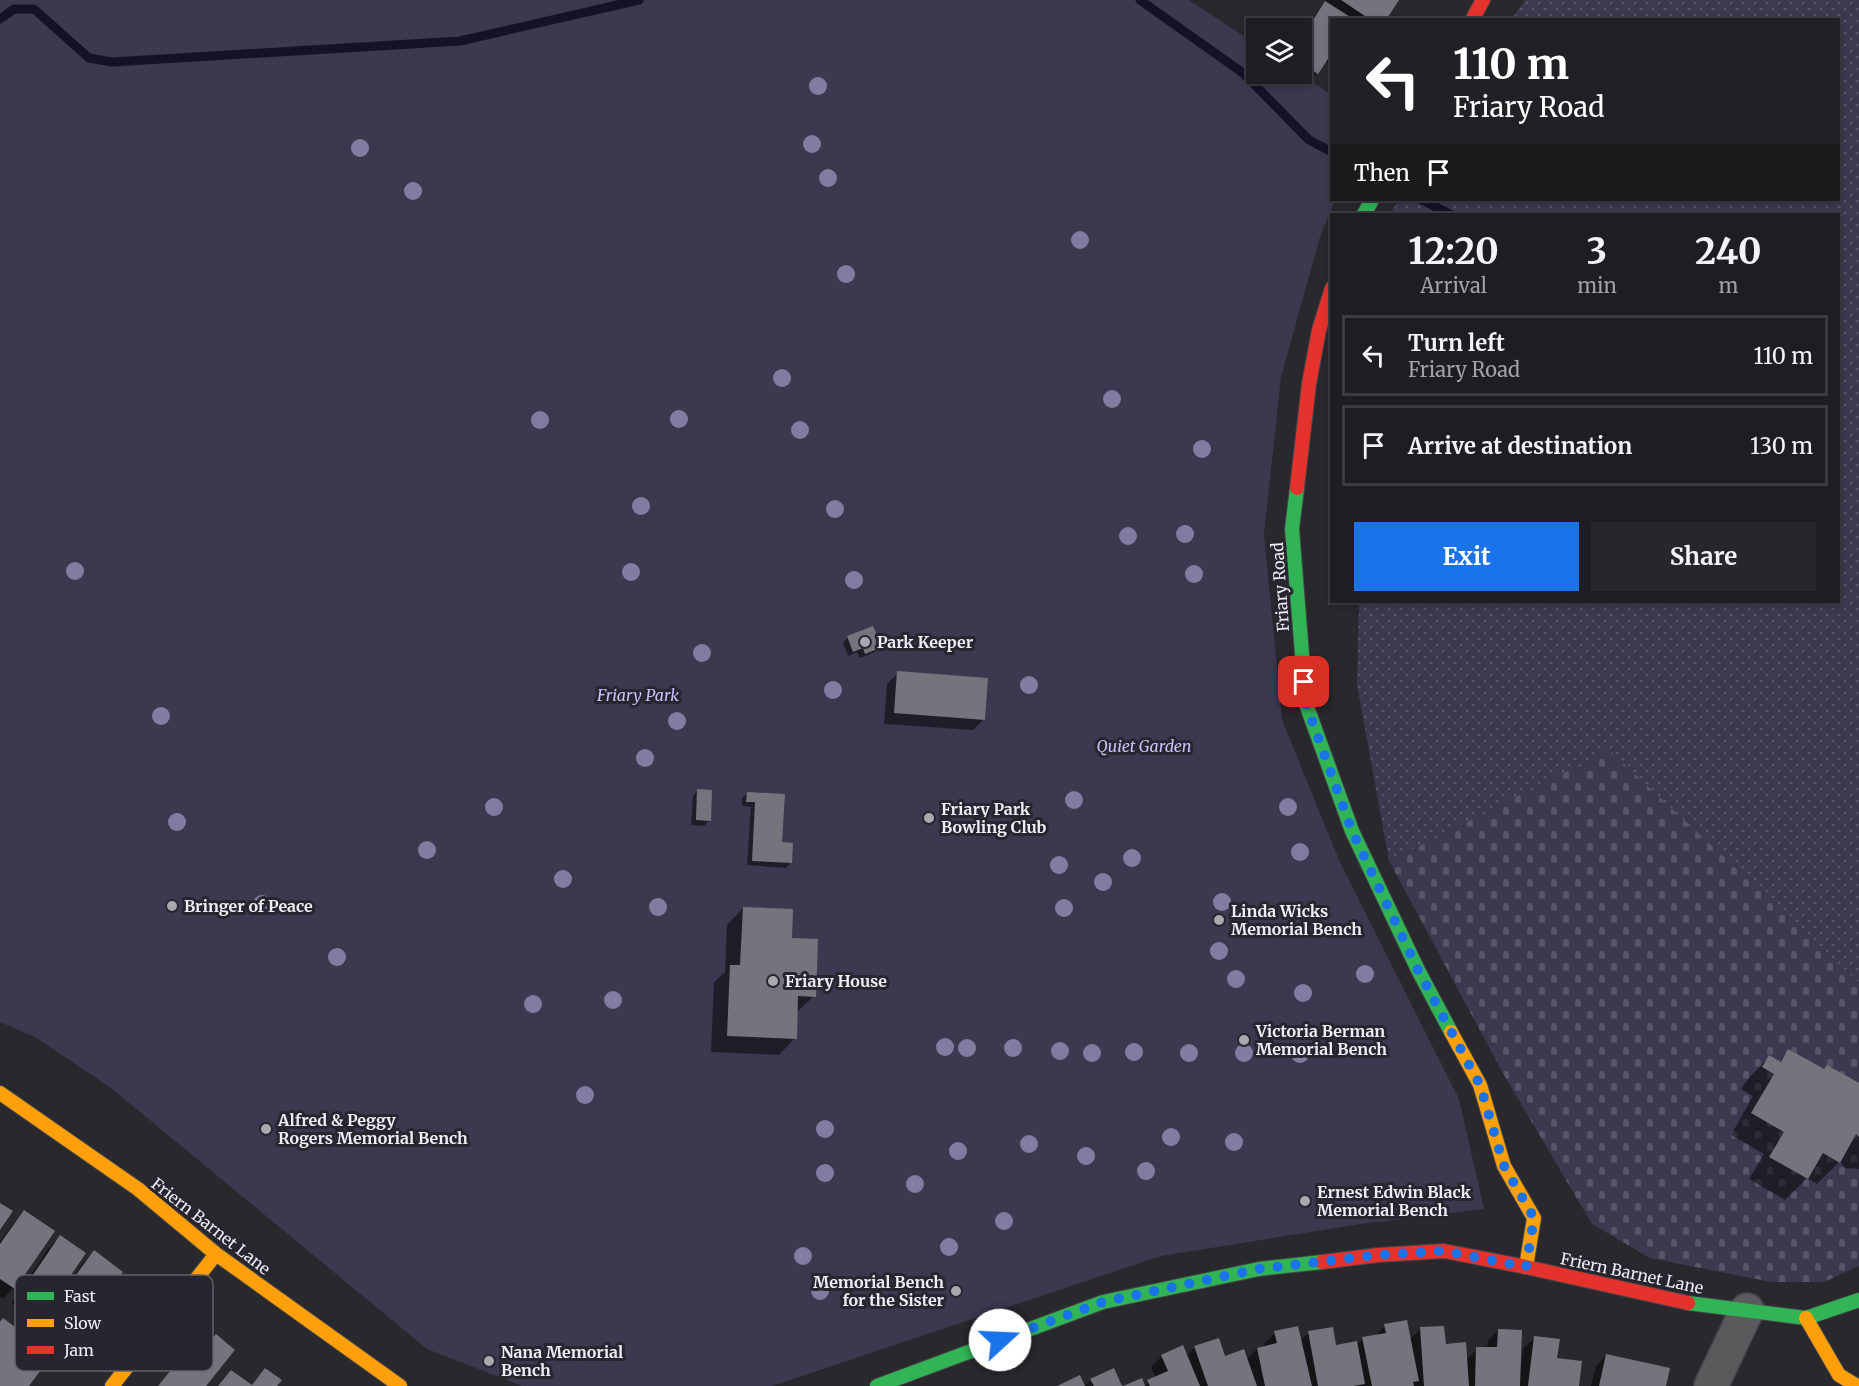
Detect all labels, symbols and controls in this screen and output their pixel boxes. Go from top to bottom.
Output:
map controls [1246,18,1312,84]
button: layers [1246,18,1312,84]
text: 110 m [1453,38,1569,90]
icon: left [1354,42,1432,120]
text: Friary Road [1453,90,1604,124]
icon: arrive [1422,156,1455,189]
text: Then [1354,159,1410,187]
text: 12:20 [1408,229,1499,274]
text: 3 [1587,229,1607,274]
text: 240 [1695,229,1762,274]
text: Arrival [1420,273,1487,298]
text: min [1577,273,1617,298]
text: m [1718,273,1738,298]
text: Turn left [1408,329,1505,357]
icon: left [1357,339,1390,372]
text: 110 m [1754,342,1813,370]
text: Friary Road [1408,357,1520,382]
icon: arrive [1357,429,1390,462]
text: Arrive at destination [1408,432,1632,460]
text: 130 m [1750,432,1813,460]
button: Exit [1354,522,1579,591]
button: Share [1591,522,1816,591]
street label: Friary Road [1267,541,1293,632]
place label: Park Keeper [877,632,974,652]
marker: Park Keeper [858,635,872,649]
pin [1278,656,1329,707]
icon: arrive [1287,665,1320,698]
park label: Friary Park [596,685,679,705]
park label: Quiet Garden [1096,736,1192,756]
place label: Friary Park Bowling Club [941,799,1046,837]
marker: Friary Park Bowling Club [922,811,936,825]
place label: Bringer of Peace [184,896,313,916]
marker: Bringer of Peace [165,899,179,913]
place label: Linda Wicks Memorial Bench [1231,901,1362,939]
marker: Linda Wicks Memorial Bench [1212,913,1226,927]
place label: Friary House [785,971,887,991]
marker: Friary House [766,974,780,988]
place label: Victoria Berman Memorial Bench [1255,1021,1387,1059]
marker: Victoria Berman Memorial Bench [1237,1033,1251,1047]
place label: Alfred & Peggy Rogers Memorial Bench [277,1110,468,1148]
marker: Alfred & Peggy Rogers Memorial Bench [259,1122,273,1136]
street label: Friern Barnet Lane [147,1173,275,1279]
place label: Ernest Edwin Black Memorial Bench [1317,1182,1472,1220]
marker: Ernest Edwin Black Memorial Bench [1298,1194,1312,1208]
street label: Friern Barnet Lane [1559,1248,1705,1298]
place label: Memorial Bench for the Sister [813,1272,945,1310]
legend [15,1275,213,1371]
marker: Memorial Bench for the Sister [949,1284,963,1298]
text: Fast [64,1286,97,1306]
position arrow [968,1308,1032,1372]
text: Slow [64,1313,102,1333]
text: Jam [63,1340,94,1360]
place label: Nana Memorial Bench [501,1342,623,1380]
marker: Nana Memorial Bench [482,1354,496,1368]

